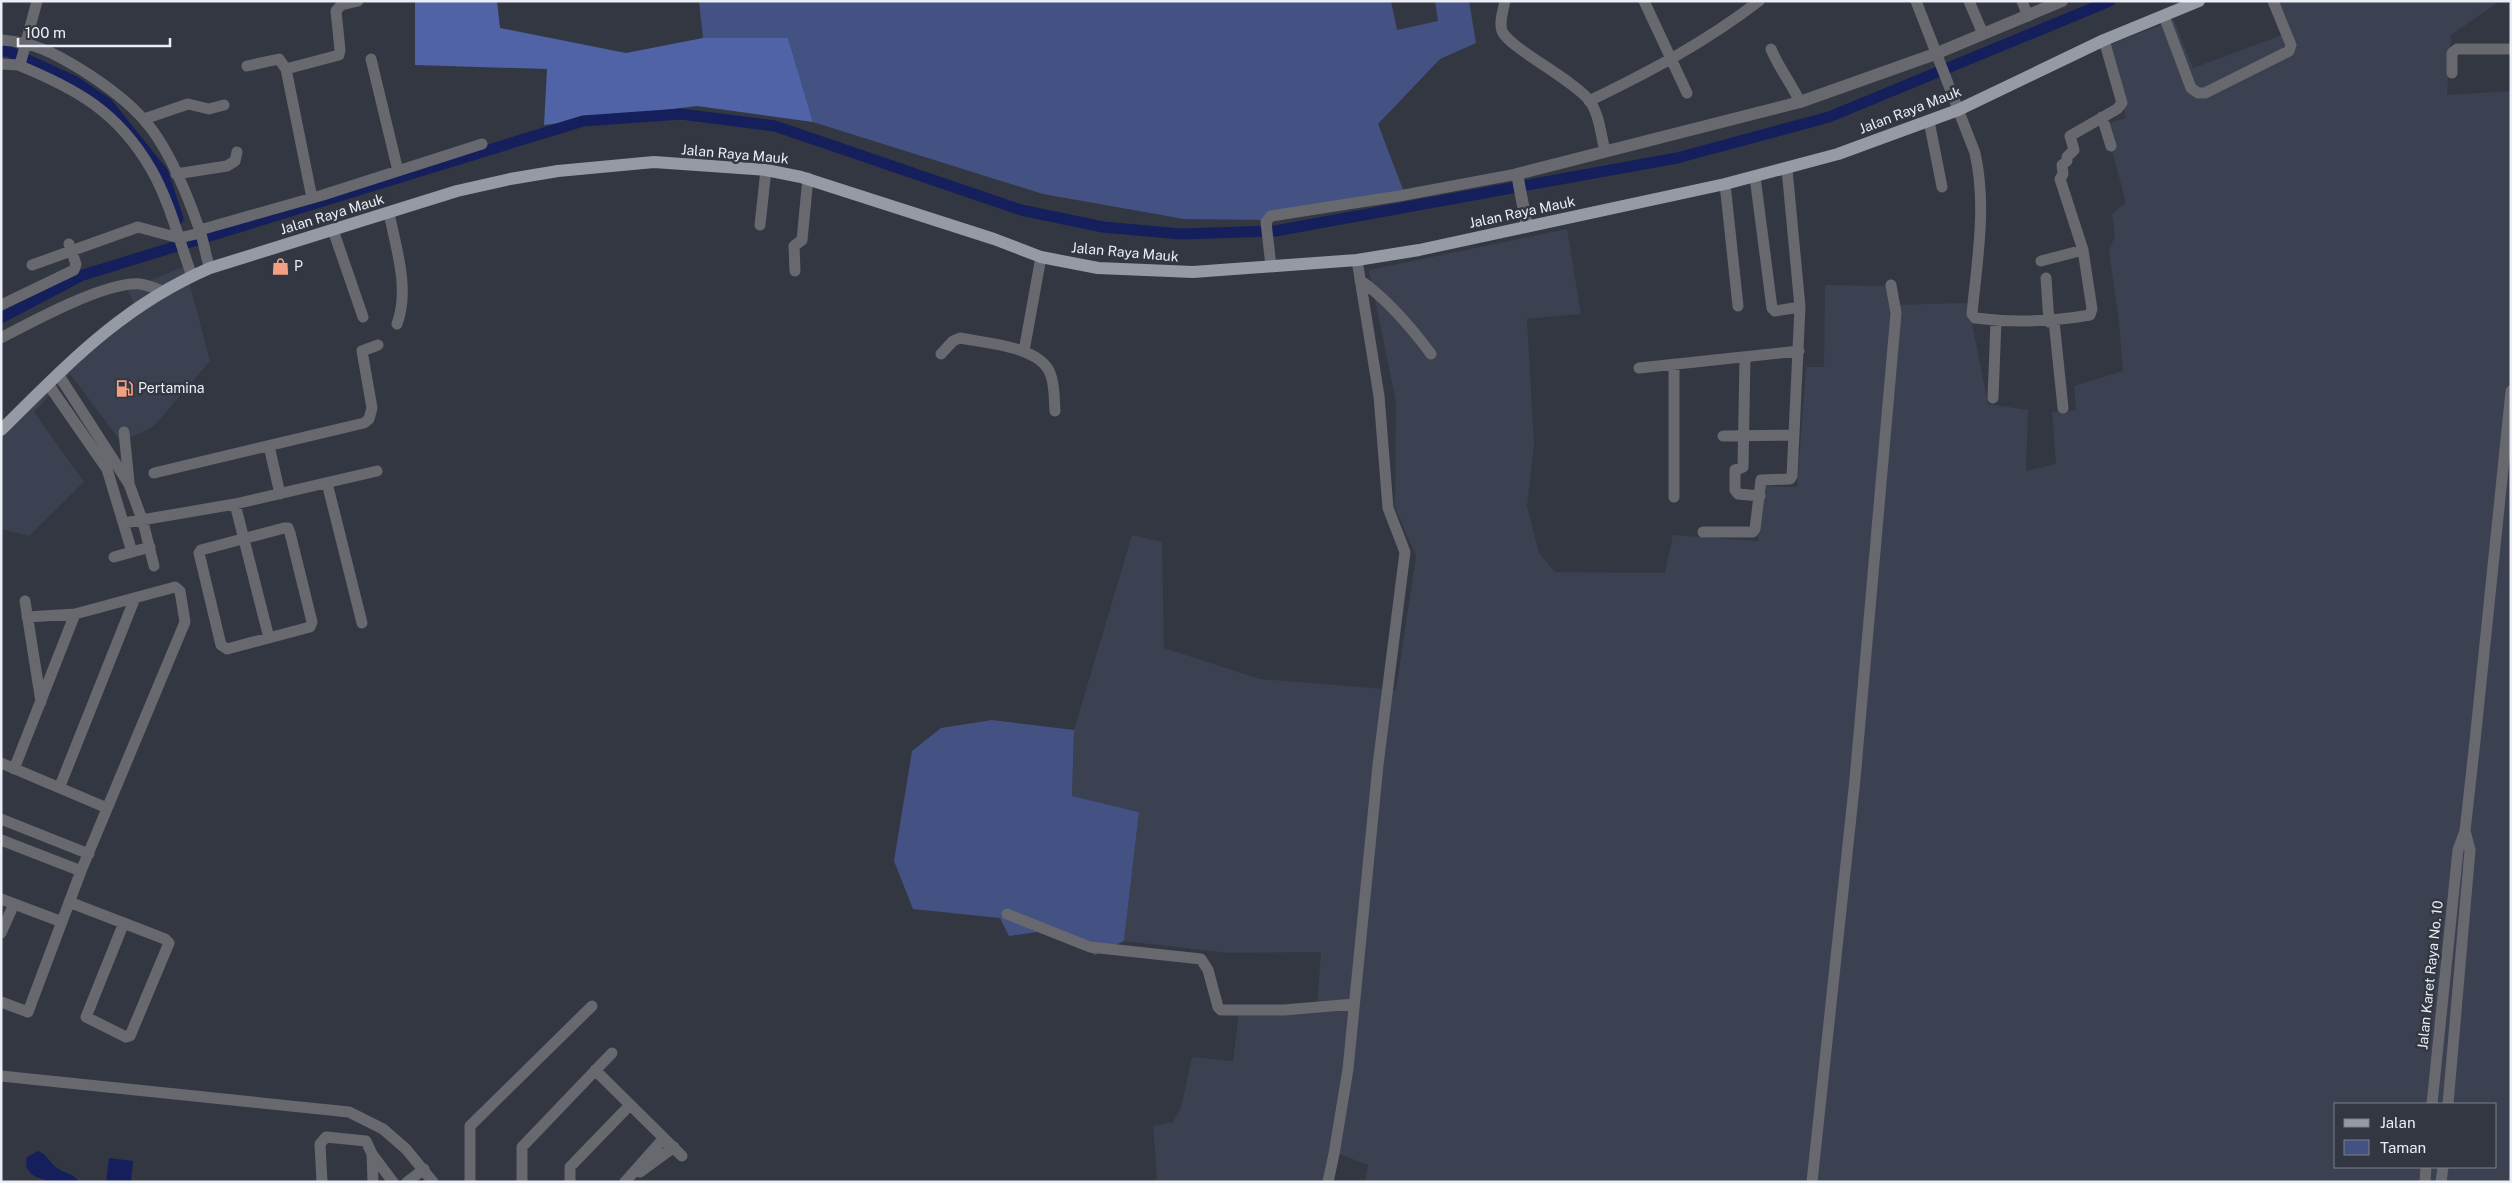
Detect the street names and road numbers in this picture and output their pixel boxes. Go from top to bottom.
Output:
street label: Jalan Raya Mauk [1857,83,1963,137]
street label: Jalan Raya Mauk [680,141,790,167]
street label: Jalan Raya Mauk [278,191,386,237]
street label: Jalan Raya Mauk [1467,193,1577,231]
street label: Jalan Raya Mauk [1070,239,1180,265]
street label: Jalan Karet Raya No. 10 [2414,900,2446,1050]

